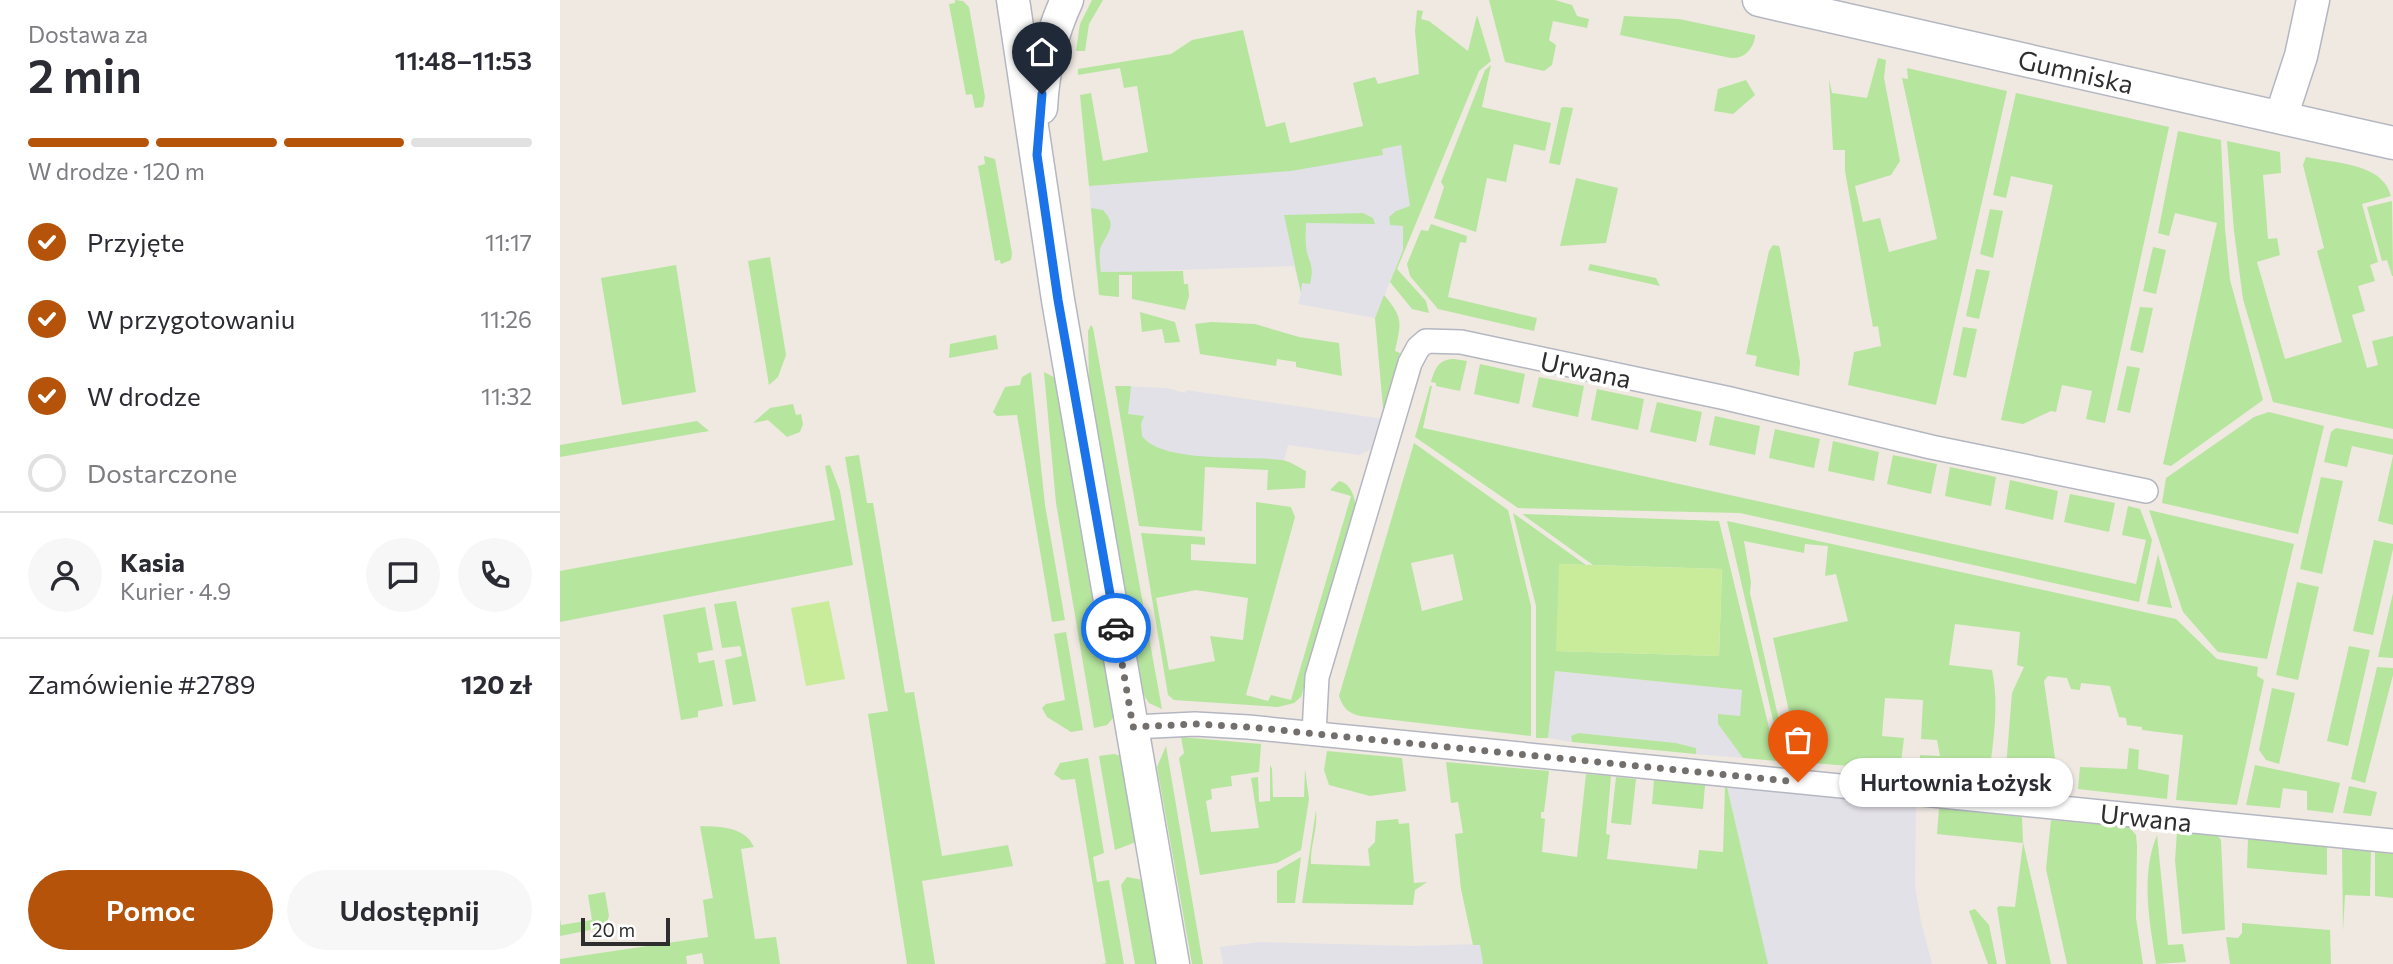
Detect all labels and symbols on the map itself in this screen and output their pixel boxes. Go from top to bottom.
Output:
pin [1012,22,1072,94]
street label: Gumniska [2015,43,2137,99]
street label: Urwana [1538,344,1634,394]
courier [1081,593,1151,663]
pin [1768,710,1828,782]
callout: Hurtownia Łożysk [1840,758,2074,806]
street label: Urwana [2099,797,2193,837]
scale bar [581,915,670,947]

